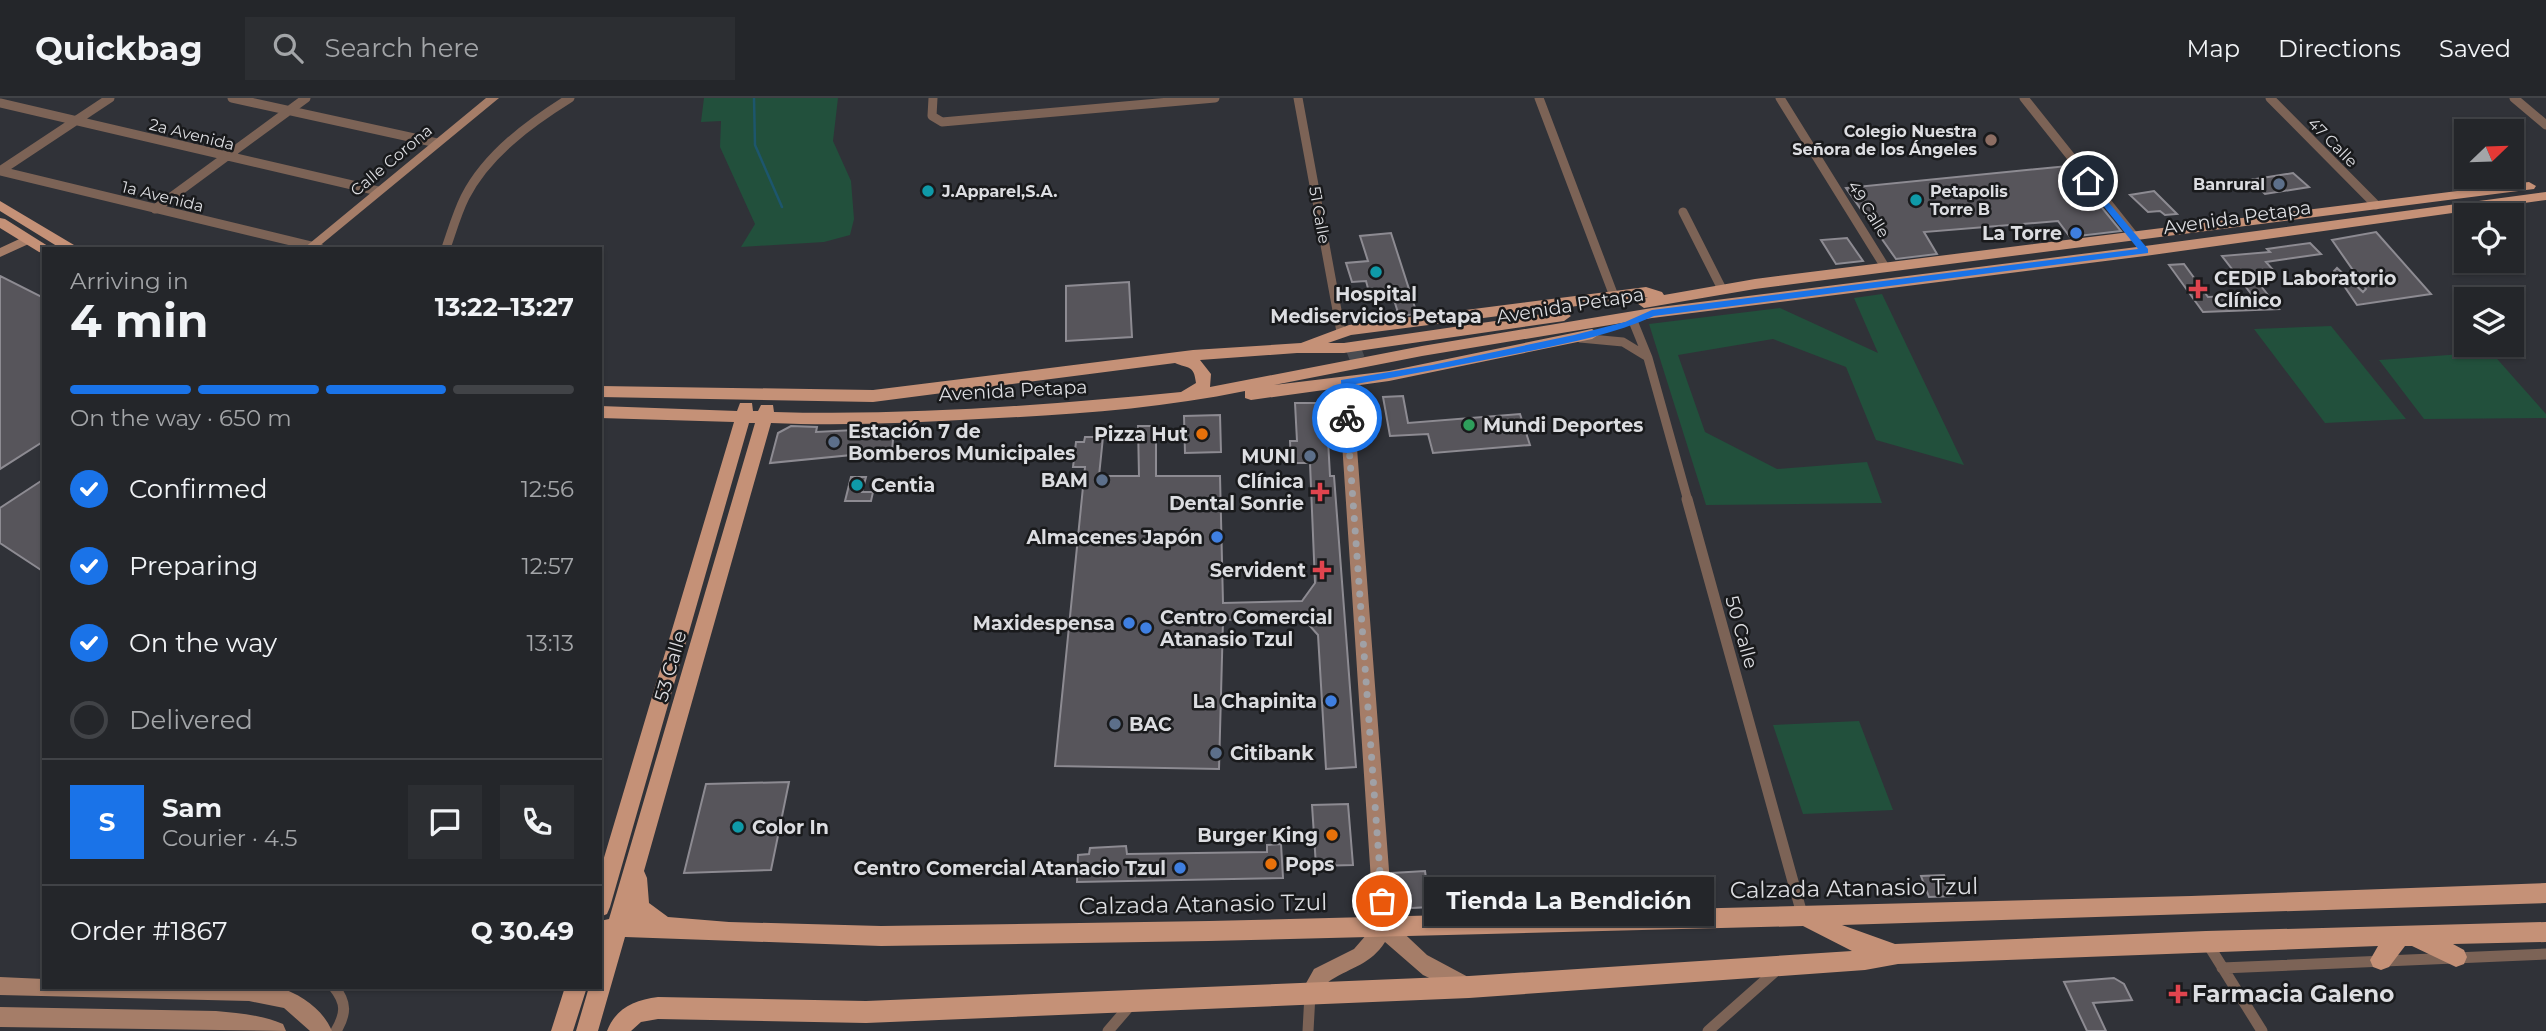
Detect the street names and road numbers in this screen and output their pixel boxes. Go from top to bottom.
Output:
street label: 47 Calle [2304,114,2361,171]
street label: 2a Avenida [147,115,237,154]
street label: Calle Corona [347,121,436,200]
street label: 1a Avenida [120,177,206,216]
street label: 49 Calle [1844,177,1893,241]
street label: 51 Calle [1305,185,1334,245]
street label: Avenida Petapa [2162,196,2312,239]
street label: Avenida Petapa [1495,282,1646,329]
street label: Avenida Petapa [938,375,1088,406]
street label: 50 Calle [1720,593,1763,671]
street label: 53 Calle [649,628,692,704]
street label: Calzada Atanasio Tzul [1729,872,1979,904]
street label: Calzada Atanasio Tzul [1078,888,1328,920]

